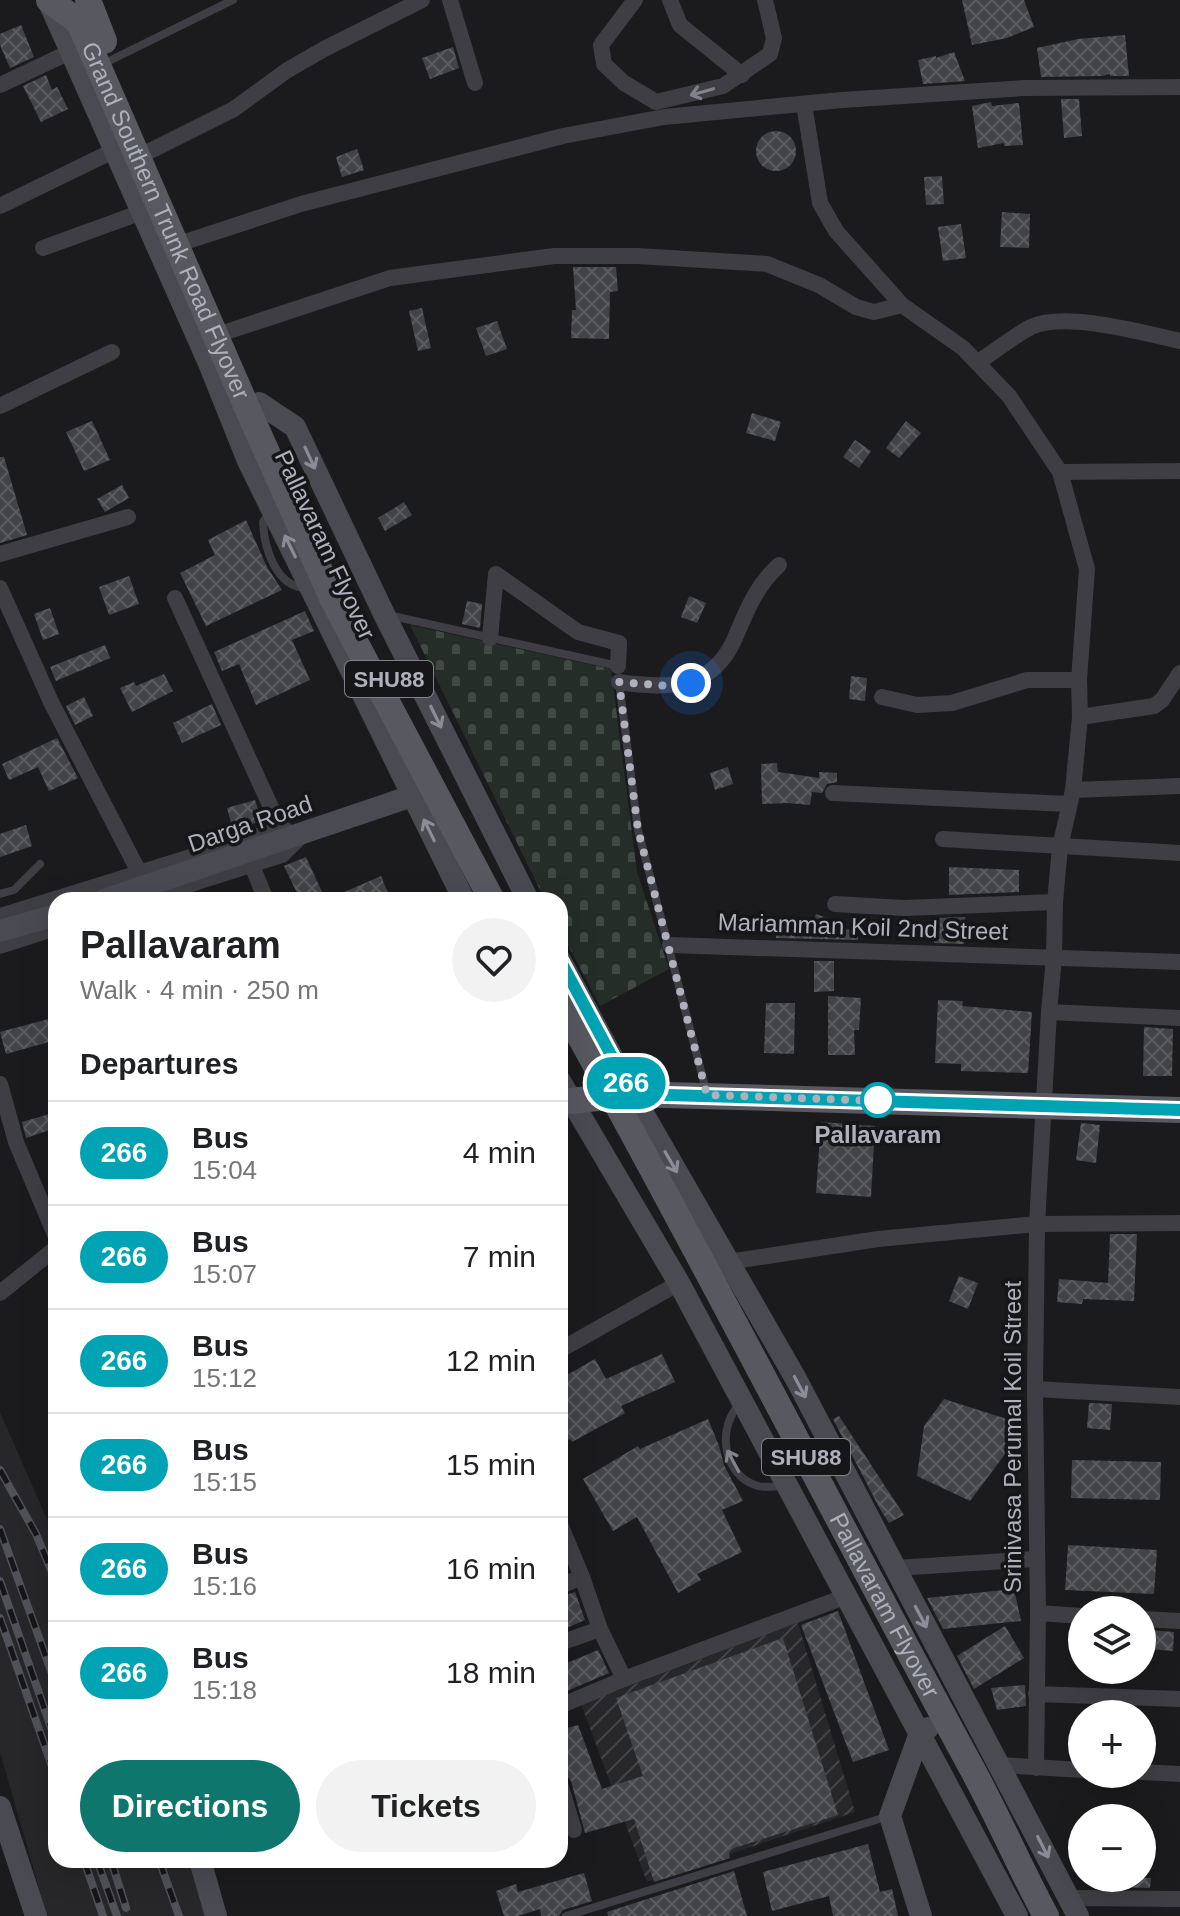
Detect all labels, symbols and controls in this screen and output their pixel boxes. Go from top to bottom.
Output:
street label: Grand Southern Trunk Road Flyover [76,38,256,403]
one-way arrow [690,85,716,100]
street label: Pallavaram Flyover [270,446,381,644]
one-way arrow [303,446,318,470]
one-way arrow [282,535,297,559]
road number: SHU88 [345,661,433,697]
your location [671,663,711,703]
one-way arrow [429,705,444,729]
street label: Darga Road [184,790,315,857]
one-way arrow [421,819,436,843]
street label: Mariamman Koil 2nd Street [717,908,1009,945]
button: heart [452,918,536,1002]
text: Pallavaram [80,924,281,966]
text: Walk · 4 min · 250 m [80,975,319,1005]
text: Departures [80,1047,238,1080]
line badge: 266 [580,1057,672,1109]
text: 266 [603,1067,649,1098]
marker: Pallavaram [861,1083,895,1117]
text: Bus [192,1121,249,1154]
place label: Pallavaram [815,1121,941,1148]
text: 4 min [463,1136,536,1169]
text: 266 [101,1137,147,1168]
one-way arrow [663,1149,679,1173]
text: 15:04 [192,1155,257,1185]
text: Bus [192,1225,249,1258]
text: 7 min [463,1240,536,1273]
text: 266 [101,1241,147,1272]
text: 15:07 [192,1259,257,1289]
street label: Srinivasa Perumal Koil Street [999,1281,1026,1593]
text: Bus [192,1329,249,1362]
text: 12 min [446,1344,536,1377]
text: 266 [101,1345,147,1376]
text: 15:12 [192,1363,257,1393]
one-way arrow [793,1374,809,1398]
text: Bus [192,1433,249,1466]
road number: SHU88 [762,1439,850,1475]
text: 15 min [446,1448,536,1481]
text: 266 [101,1449,147,1480]
one-way arrow [725,1450,741,1473]
text: 15:15 [192,1467,257,1497]
street label: Pallavaram Flyover [825,1508,945,1702]
text: Bus [192,1537,249,1570]
text: 16 min [446,1552,536,1585]
text: 266 [101,1553,147,1584]
text: 15:16 [192,1571,257,1601]
map controls [1068,1596,1156,1892]
button: layers [1068,1596,1156,1684]
one-way arrow [913,1605,929,1629]
text: Bus [192,1641,249,1674]
text: 18 min [446,1656,536,1689]
text: 266 [101,1657,147,1688]
text: 15:18 [192,1675,257,1705]
button: + [1068,1700,1156,1788]
button: Directions [80,1760,300,1852]
button: Tickets [316,1760,536,1852]
button: − [1068,1804,1156,1892]
one-way arrow [1035,1834,1051,1858]

